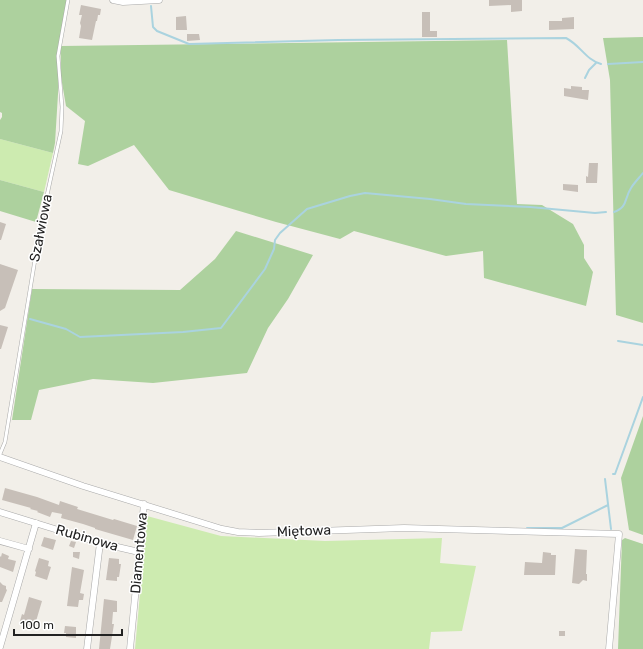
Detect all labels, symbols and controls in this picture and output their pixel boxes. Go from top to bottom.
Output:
street label: Szałwiowa [26,193,56,263]
street label: Diamentowa [127,512,151,594]
street label: Rubinowa [54,521,120,555]
street label: Miętowa [277,522,331,540]
scale bar [14,611,122,637]
text: 100 m [20,618,54,632]

